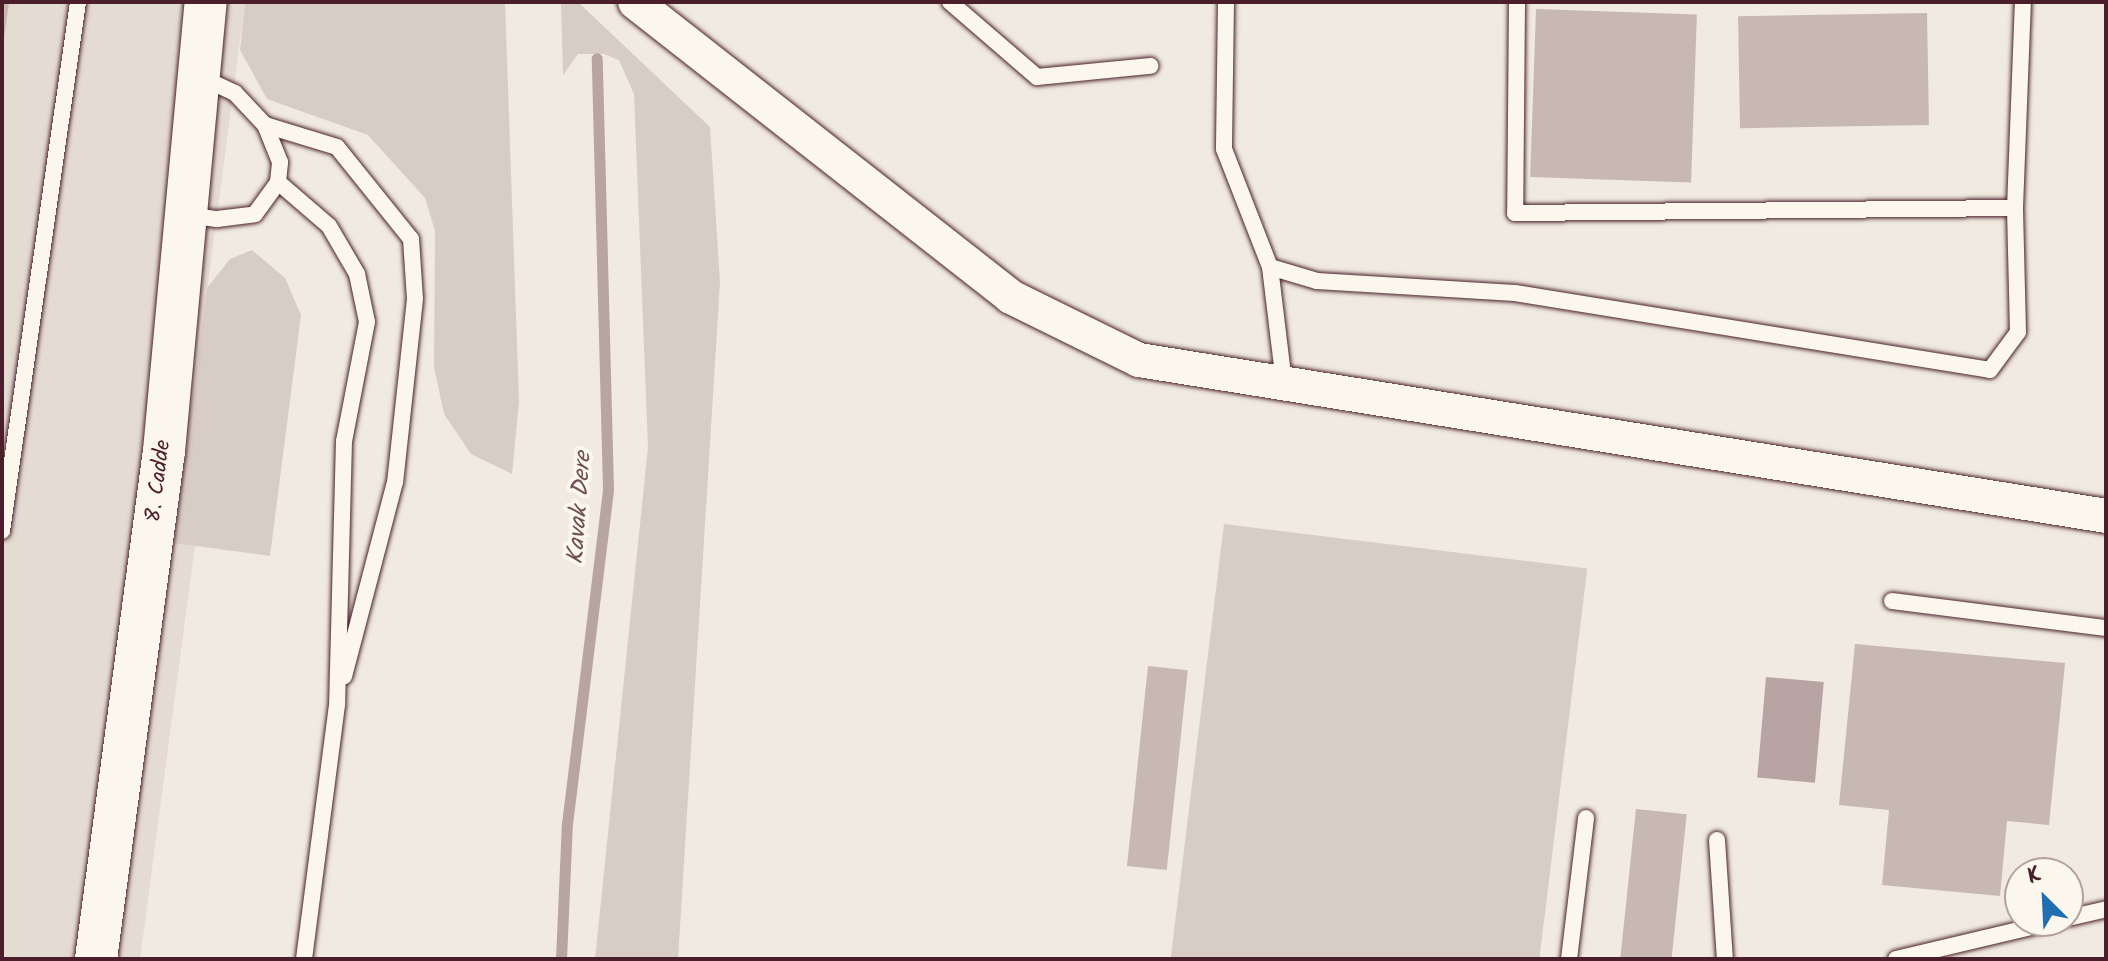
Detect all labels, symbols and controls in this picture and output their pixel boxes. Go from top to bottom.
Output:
street label: 8. Cadde [141,438,177,524]
water label: Kavak Dere [562,451,598,565]
north arrow [2004,857,2084,937]
text: K [2022,858,2048,895]

